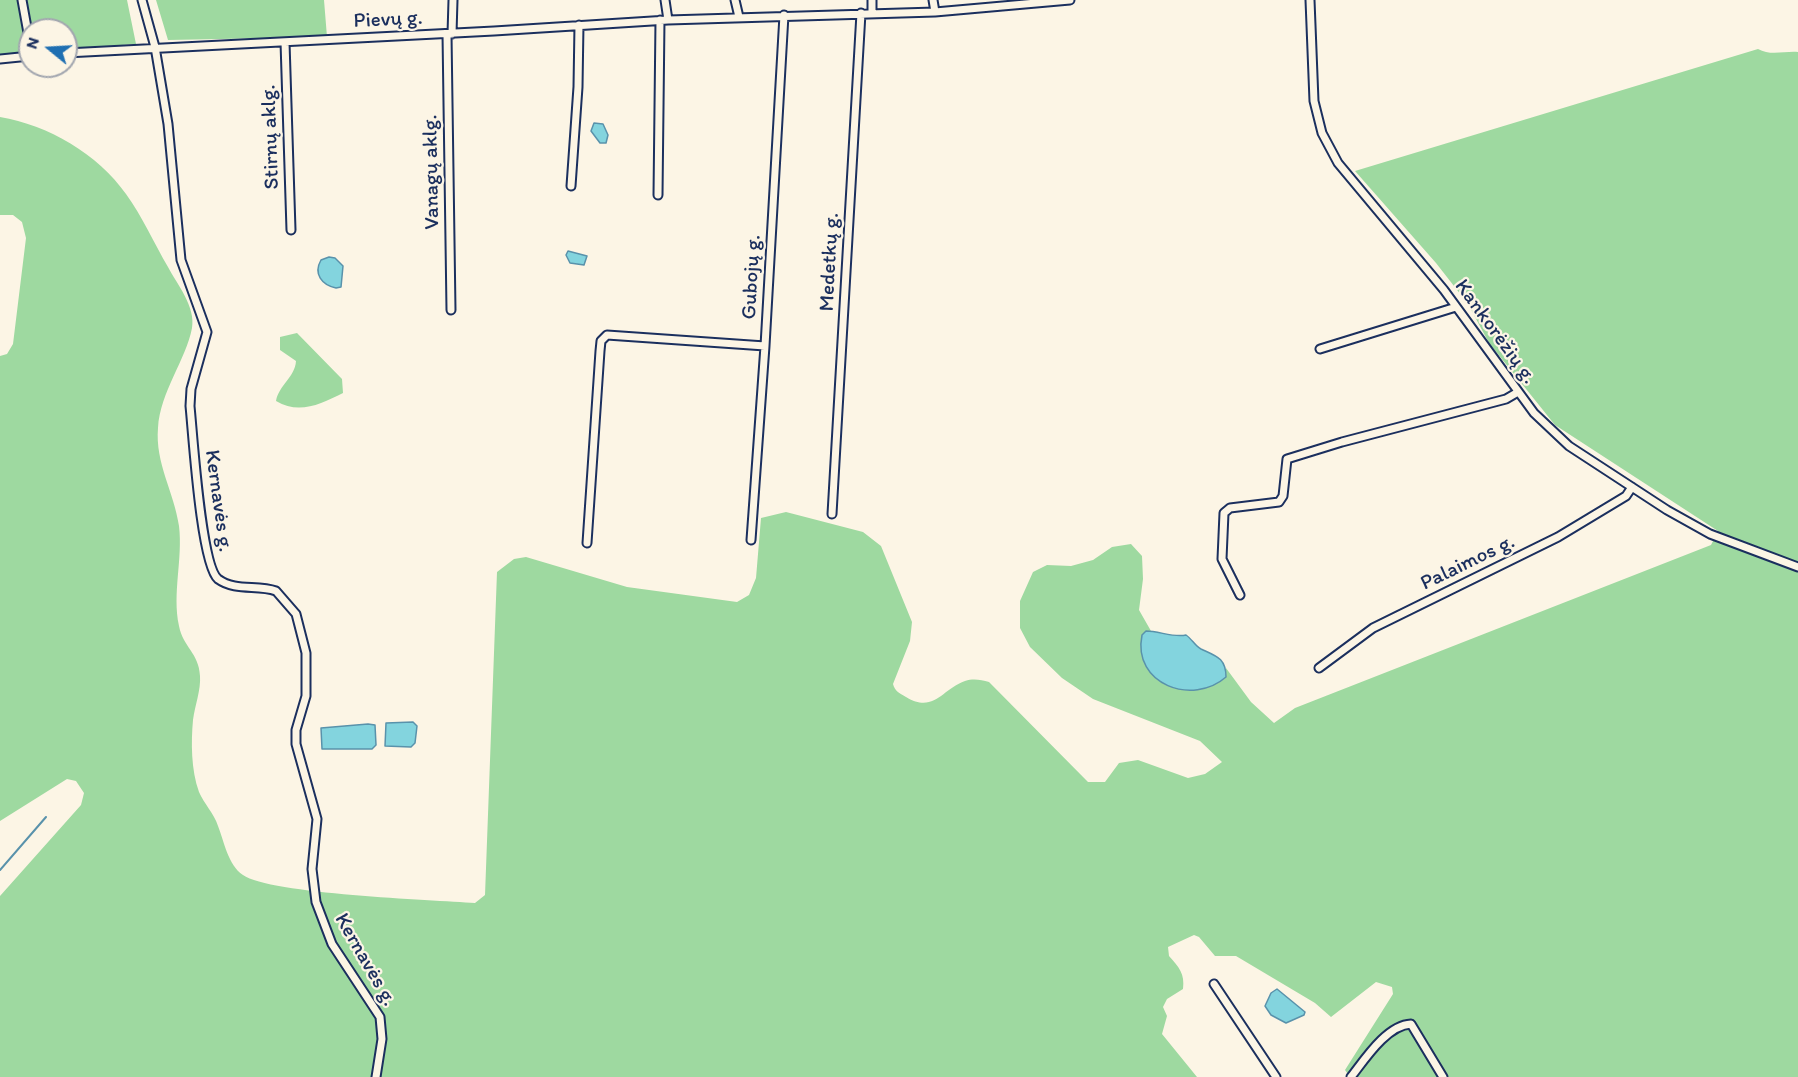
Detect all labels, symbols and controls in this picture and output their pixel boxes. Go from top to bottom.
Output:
street label: Pievų g. [353,6,423,34]
north arrow [18,18,78,78]
text: N [22,35,43,51]
street label: Stirnų aklg. [257,84,285,190]
street label: Vanagų aklg. [418,114,446,230]
street label: Medetkų g. [815,212,845,312]
street label: Gubojų g. [737,234,767,320]
street label: Kankorėžių g. [1449,275,1541,389]
street label: Kernavės g. [198,448,238,554]
street label: Palaimos g. [1417,529,1519,597]
street label: Kernavės g. [328,909,402,1011]

